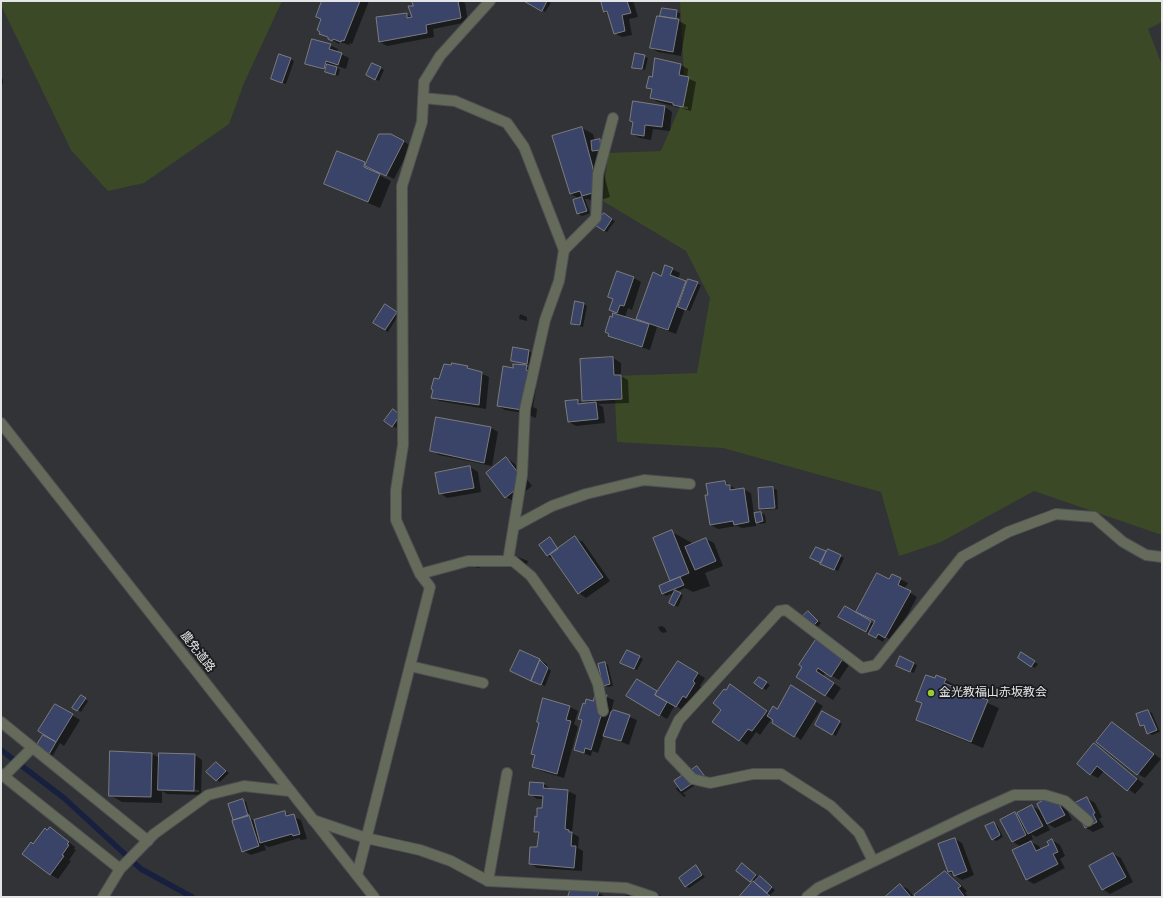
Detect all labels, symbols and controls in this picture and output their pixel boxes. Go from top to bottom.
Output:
street label: 農免道路 [177,629,217,675]
place label: 金光教福山赤坂教会 [939,686,1047,700]
marker: 金光教福山赤坂教会 [926,688,936,698]

